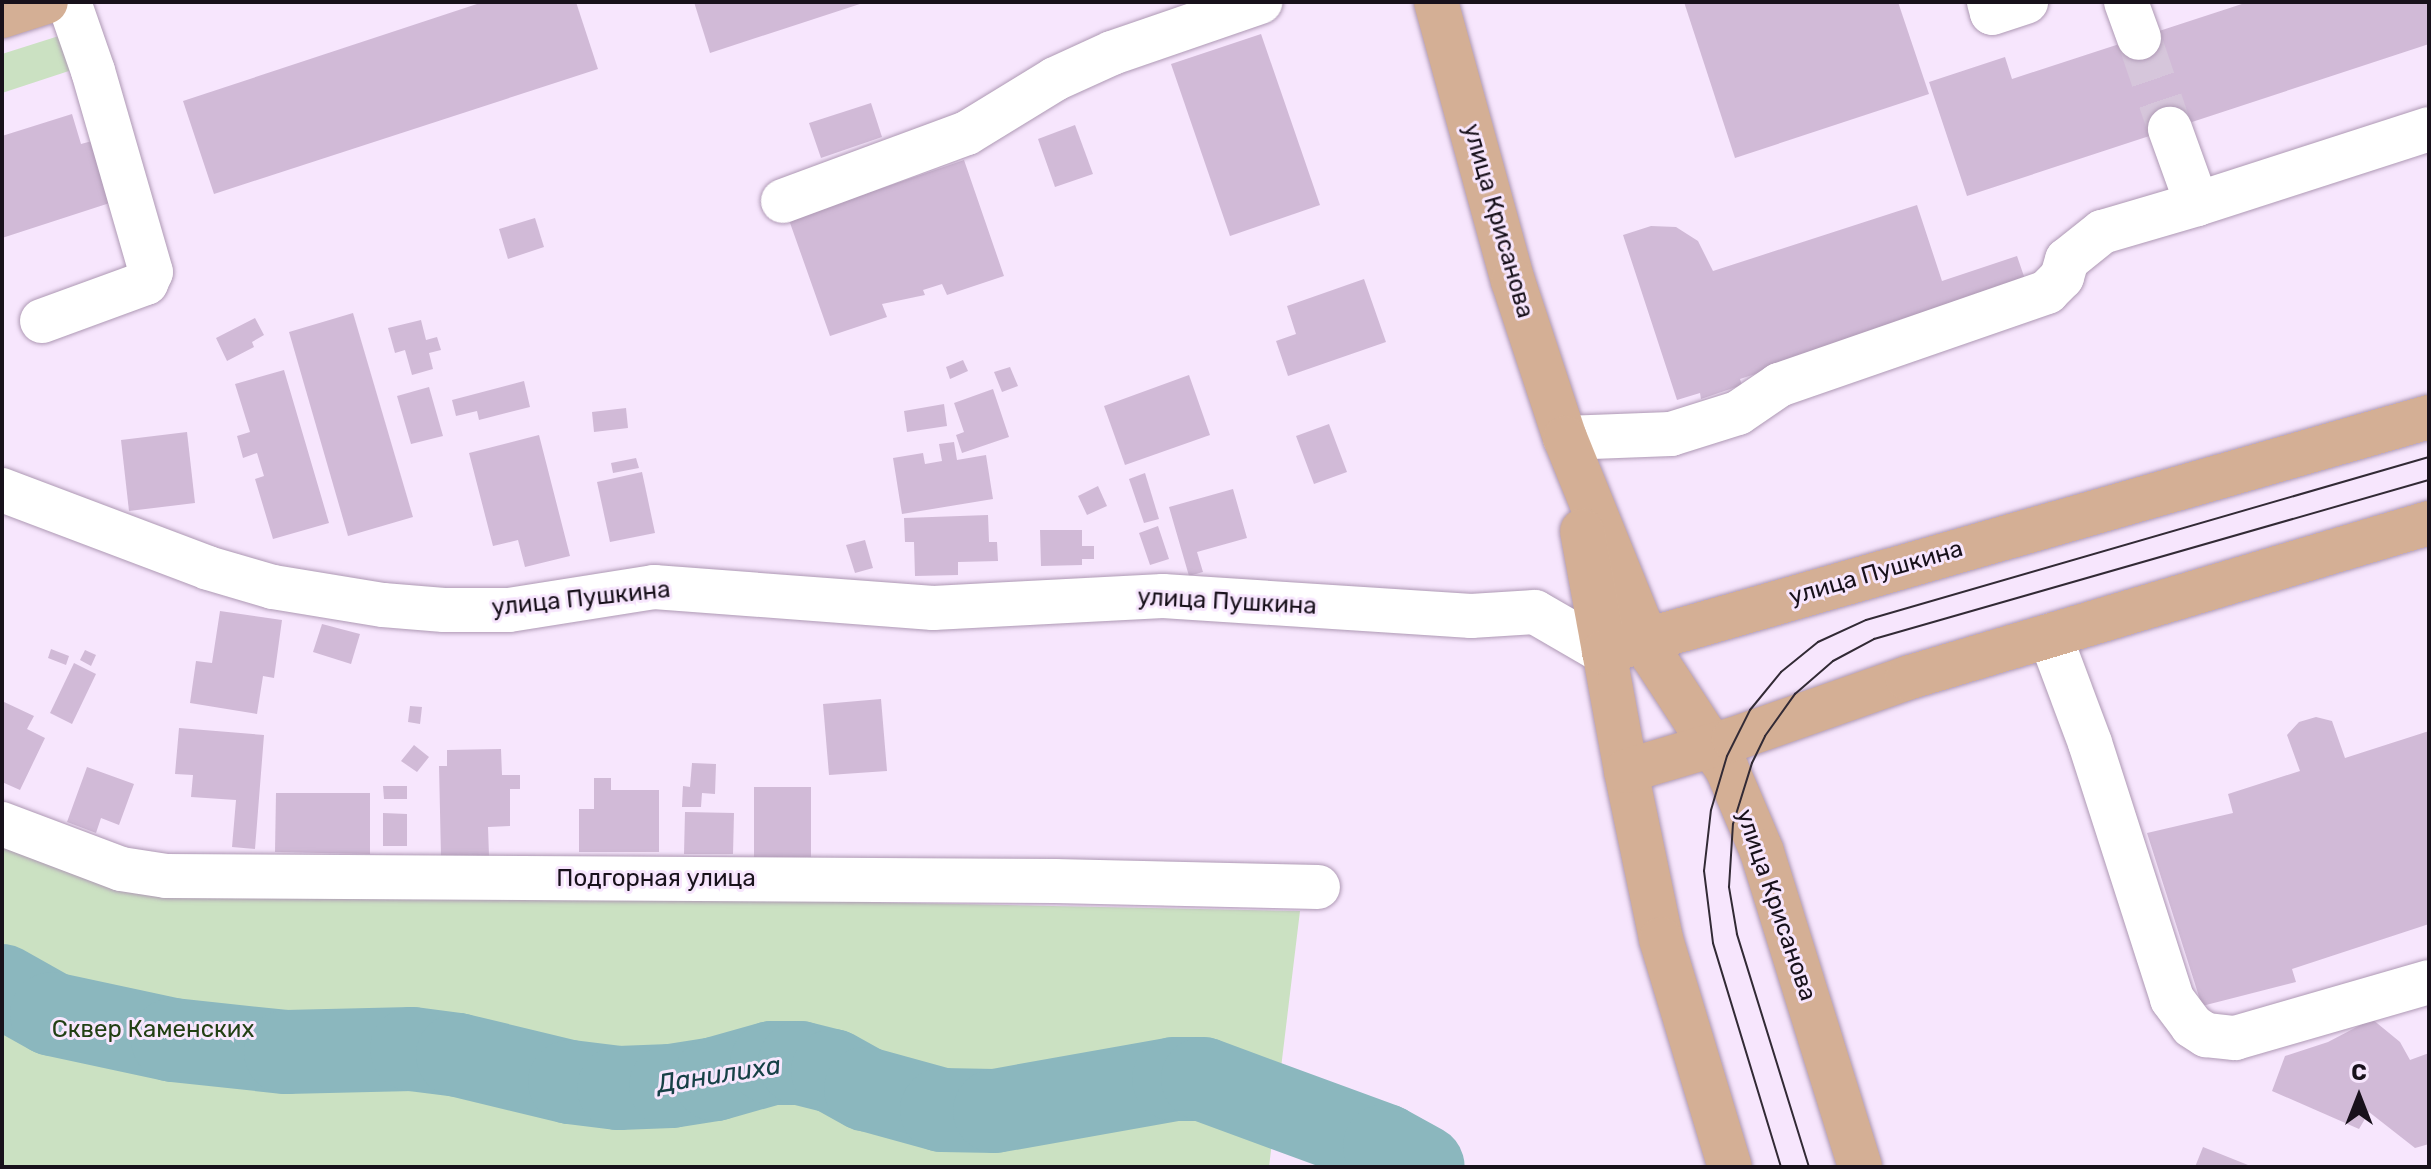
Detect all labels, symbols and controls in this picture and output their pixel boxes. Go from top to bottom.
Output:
street label: улица Крисанова [1456,121,1540,321]
street label: улица Пушкина [1786,534,1966,612]
street label: улица Пушкина [490,575,672,623]
street label: улица Пушкина [1137,583,1317,621]
street label: улица Крисанова [1730,805,1822,1005]
street label: Подгорная улица [556,865,756,893]
park label: Сквер Каменских [52,1016,254,1044]
water label: Данилиха [655,1050,783,1100]
north arrow [2319,1057,2399,1137]
text: С [2351,1059,2367,1086]

